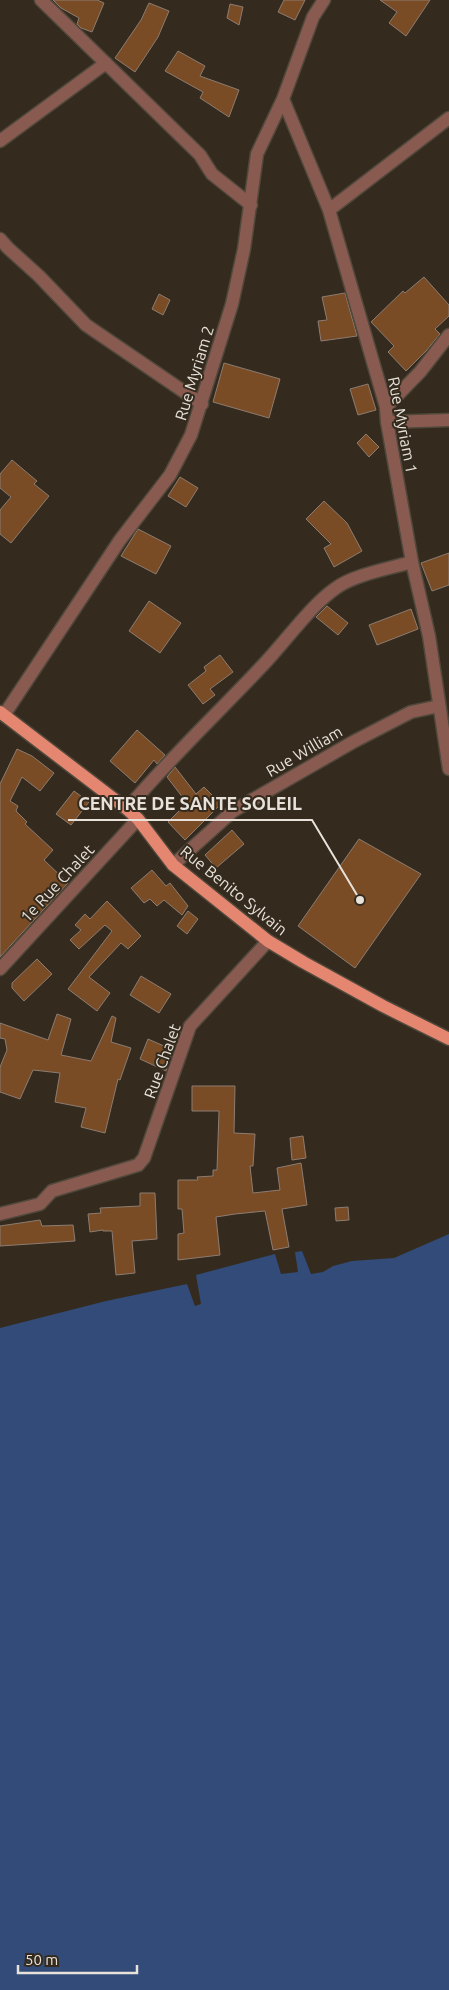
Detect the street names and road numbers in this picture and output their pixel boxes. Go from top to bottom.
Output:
street label: Rue Myriam 2 [171,324,217,422]
street label: Rue Myriam 1 [385,375,421,475]
street label: Rue William [263,722,345,780]
street label: 1e Rue Chalet [16,840,98,926]
street label: Rue Benito Sylvain [177,841,291,939]
street label: Rue Chalet [140,1021,184,1101]

